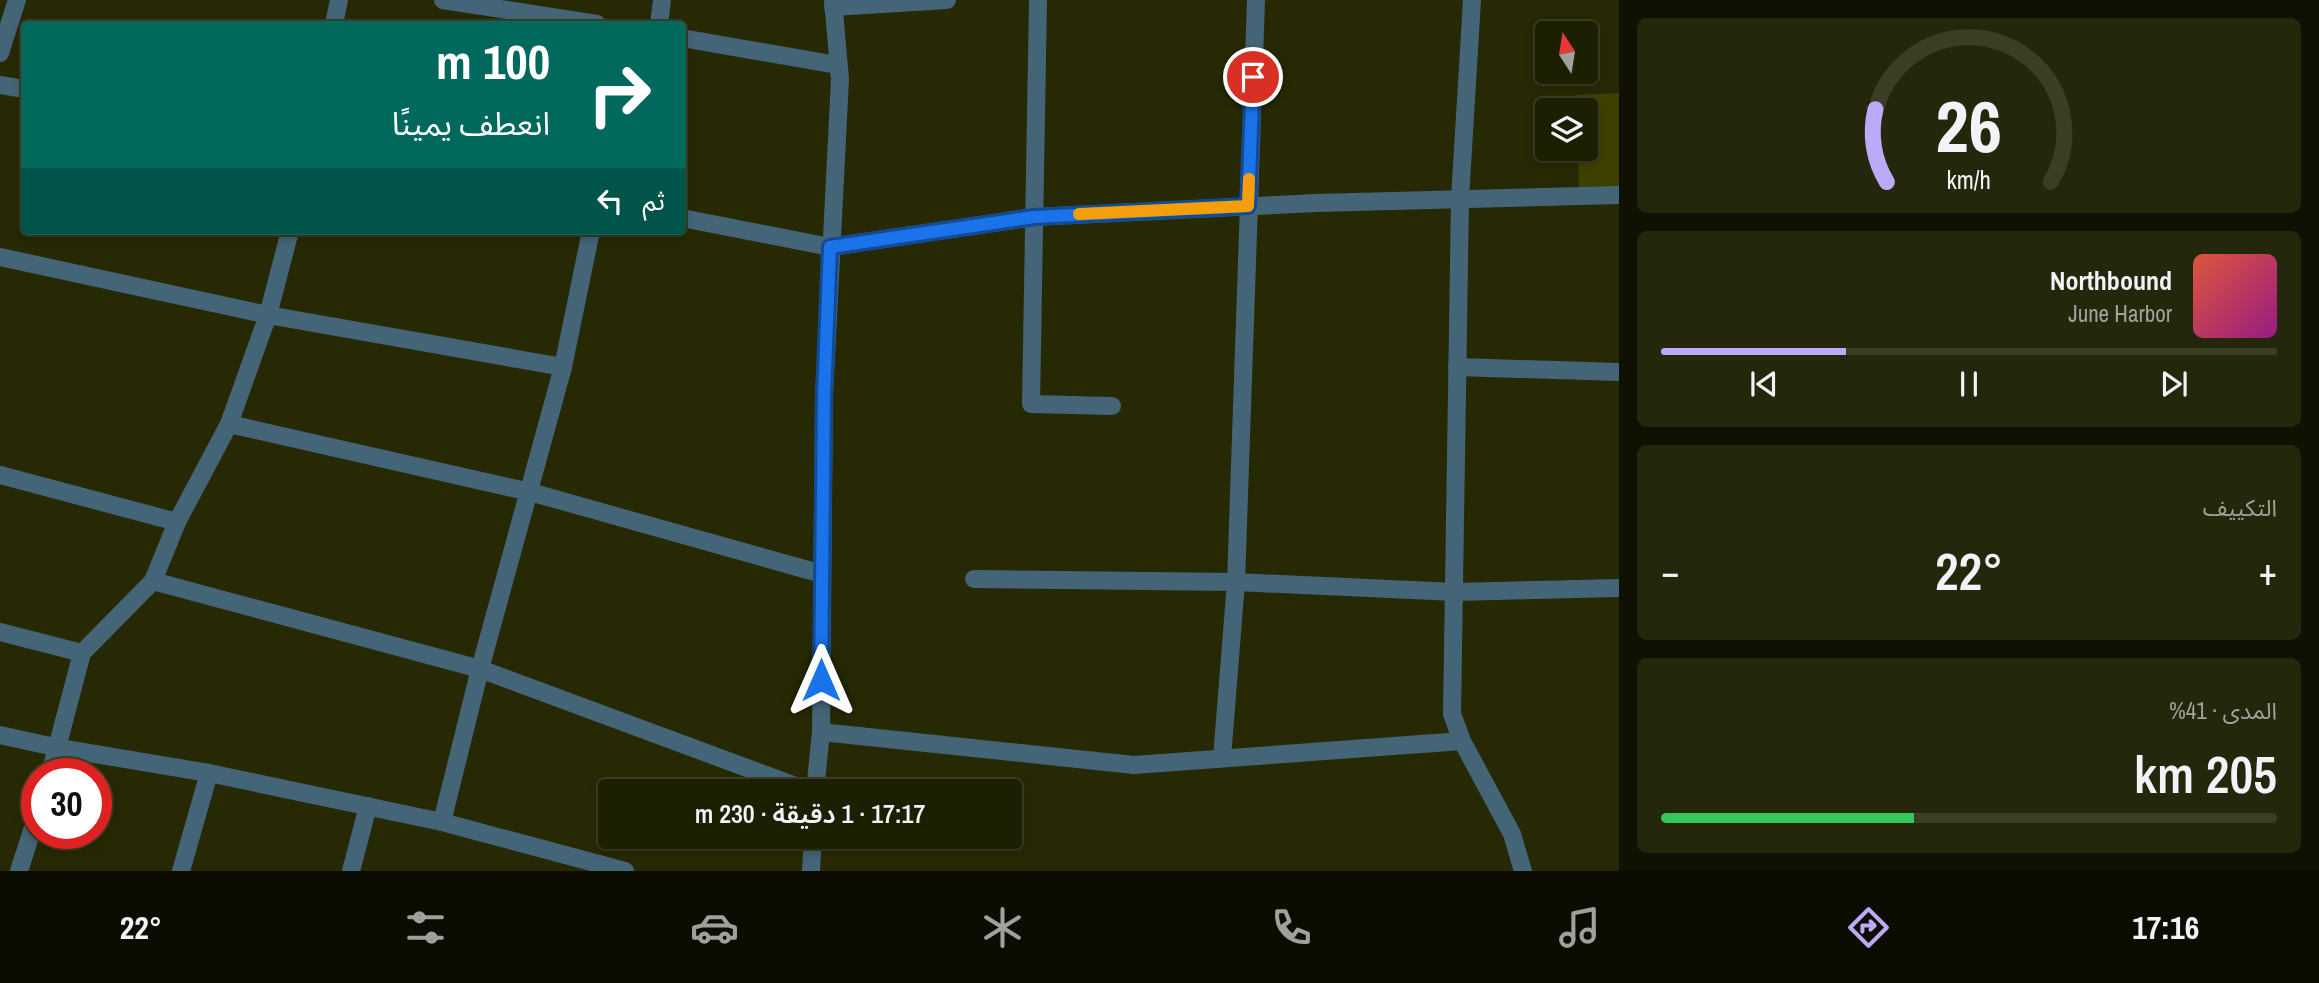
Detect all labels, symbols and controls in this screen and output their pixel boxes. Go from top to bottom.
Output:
north arrow [1535,21,1598,84]
map controls [1535,21,1598,161]
text: 100 m [436,28,550,94]
pin [1223,47,1283,107]
icon: right [574,49,665,140]
icon: arrive [1234,58,1272,96]
text: 26 [1936,77,2002,175]
button: layers [1535,98,1598,161]
text: انعطف يمينًا [392,102,550,145]
text: km/h [1947,162,1991,196]
icon: left [591,182,629,220]
text: ثم [643,183,665,218]
text: Northbound [2050,263,2172,298]
text: June Harbor [2068,298,2172,329]
icon: previous [1745,365,1783,403]
icon: pause [1950,365,1988,403]
icon: next [2155,365,2193,403]
text: التكييف [2203,492,2277,523]
text: 22° [1935,536,2003,606]
text: − [1661,546,1679,597]
text: + [2259,546,2277,597]
position arrow [784,643,858,717]
text: المدى · 41% [2169,695,2277,726]
text: 205 km [2134,739,2277,809]
speed limit sign: 30 [21,758,112,849]
text: 17:17 · 1 دقيقة · 230 m [695,796,925,831]
icon: filters [401,903,450,952]
icon: car [690,903,739,952]
icon: climate [978,903,1027,952]
icon: phone [1267,903,1316,952]
icon: music [1555,903,1604,952]
icon: directions [1844,903,1893,952]
text: 22° [120,906,162,949]
text: 17:16 [2132,906,2199,949]

